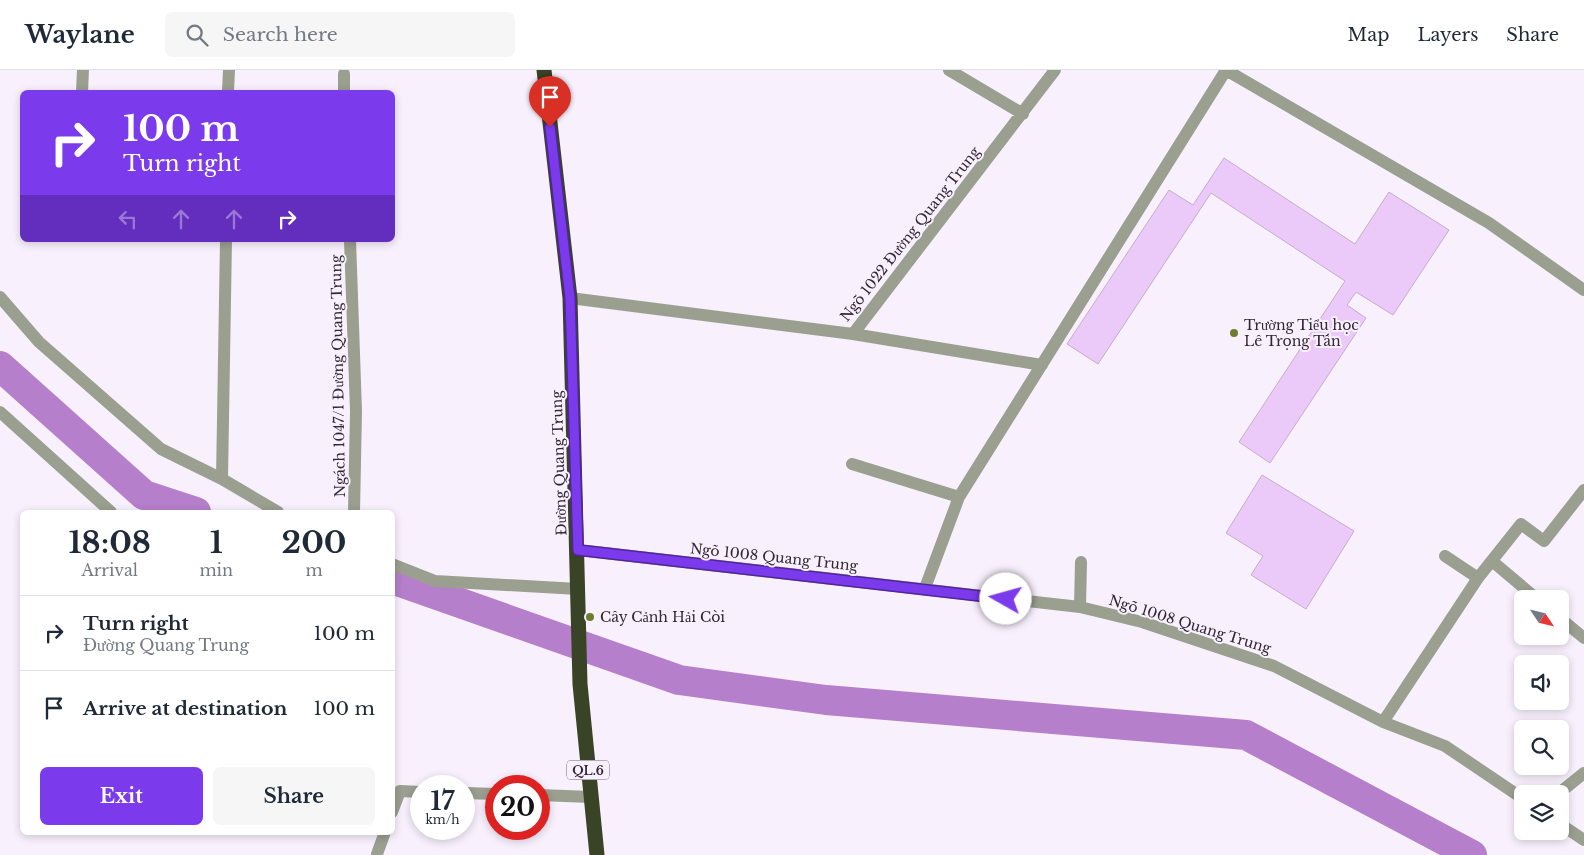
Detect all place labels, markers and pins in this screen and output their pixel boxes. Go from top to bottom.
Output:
pin [529,76,571,127]
place label: Trường Tiểu học Lê Trọng Tấn [1244,316,1359,350]
marker: Trường Tiểu học Lê Trọng Tấn [1228,327,1240,339]
place label: Cây Cảnh Hải Còi [600,608,725,626]
marker: Cây Cảnh Hải Còi [584,611,596,623]

